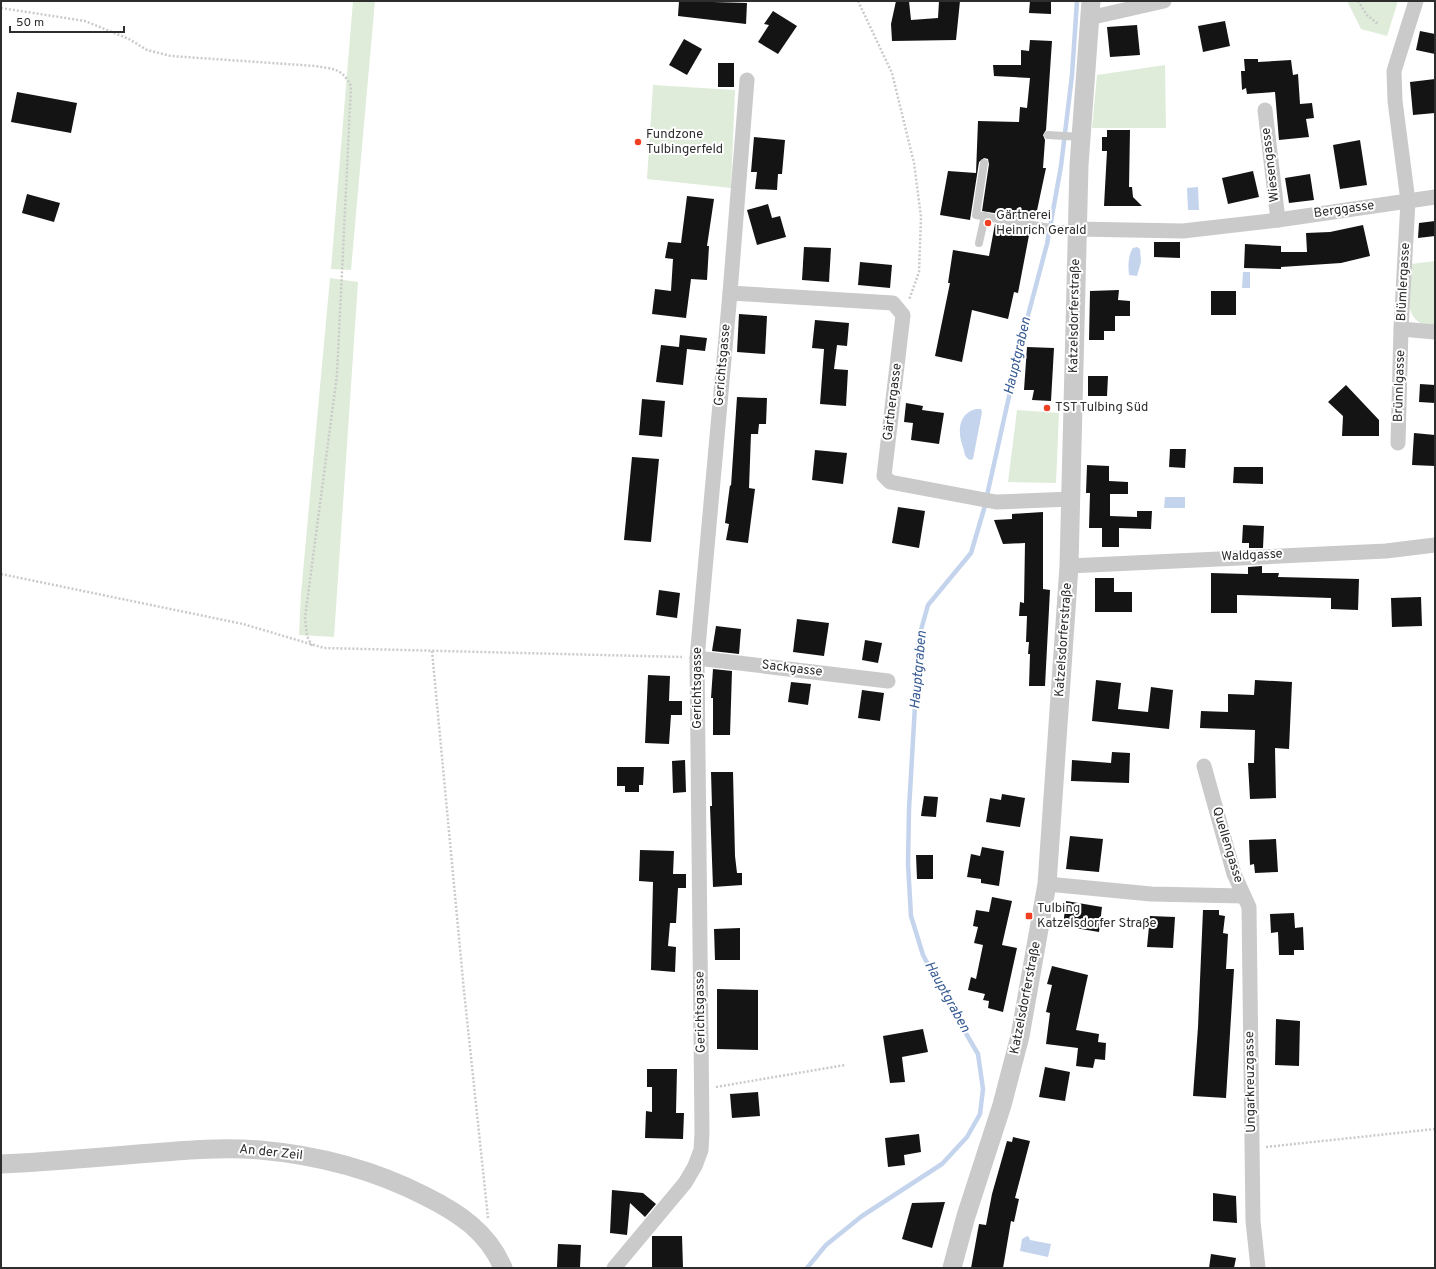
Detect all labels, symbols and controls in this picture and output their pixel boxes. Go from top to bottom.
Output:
scale bar [10,8,124,34]
text: 50 m [16,15,44,31]
place label: Fundzone Tulbingerfeld [646,127,723,158]
street label: Wiesengasse [1258,127,1284,203]
marker: Fundzone Tulbingerfeld [633,137,643,147]
street label: Berggasse [1313,198,1375,222]
place label: Gärtnerei Heinrich Gerald [996,208,1087,239]
marker: Gärtnerei Heinrich Gerald [983,218,993,228]
street label: Blümlergasse [1394,242,1414,322]
street label: Katzelsdorferstraße [1066,259,1084,373]
water label: Hauptgraben [1001,315,1035,396]
street label: Gerichtsgasse [711,323,735,407]
street label: Brünnlgasse [1391,350,1409,422]
street label: Gärtnergasse [880,362,906,442]
place label: TST Tulbing Süd [1055,400,1148,416]
marker: TST Tulbing Süd [1042,403,1052,413]
street label: Waldgasse [1221,546,1283,566]
street label: Katzelsdorferstraße [1052,582,1076,698]
water label: Hauptgraben [907,630,931,710]
street label: Gerichtsgasse [690,647,706,729]
street label: Sackgasse [761,657,823,681]
street label: Quellengasse [1208,805,1246,885]
place label: Tulbing Katzelsdorfer Straße [1037,901,1156,932]
marker: Tulbing Katzelsdorfer Straße [1024,911,1034,921]
street label: Katzelsdorferstraße [1007,940,1045,1056]
water label: Hauptgraben [920,958,974,1036]
street label: Gerichtsgasse [692,971,710,1053]
street label: Ungarkreuzgasse [1242,1031,1260,1133]
street label: An der Zeil [239,1142,303,1164]

